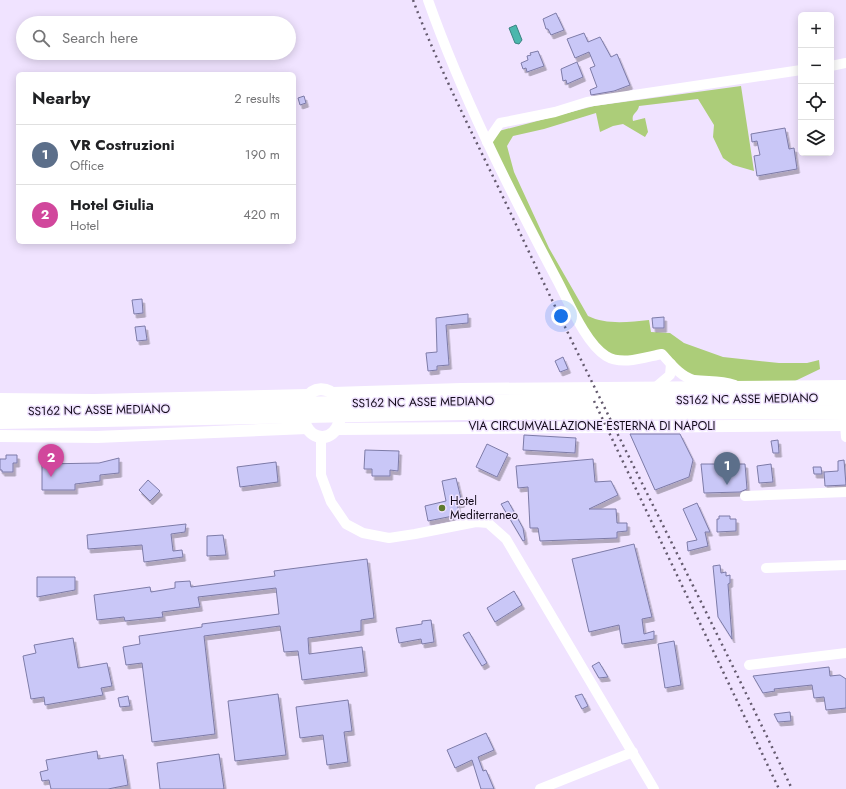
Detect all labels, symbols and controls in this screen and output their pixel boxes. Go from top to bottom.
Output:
map controls [798,12,834,156]
button: + [798,12,834,48]
search box [16,16,296,60]
icon: search [30,27,52,49]
text: Search here [62,27,138,49]
button: − [798,48,834,84]
button: locate [798,84,834,120]
text: Nearby [32,86,90,110]
text: 2 results [234,89,280,108]
button: layers [798,120,834,156]
text: VR Costruzioni [70,134,175,156]
text: 1 [42,145,48,164]
text: 190 m [245,145,280,164]
text: Office [70,156,104,175]
text: Hotel Giulia [70,194,154,216]
text: 2 [41,205,49,224]
text: 420 m [243,205,280,224]
text: Hotel [70,216,99,235]
your location [551,306,571,326]
street label: SS162 NC ASSE MEDIANO [676,389,818,409]
street label: SS162 NC ASSE MEDIANO [352,392,494,412]
street label: SS162 NC ASSE MEDIANO [28,400,170,420]
street label: VIA CIRCUMVALLAZIONE ESTERNA DI NAPOLI [468,417,716,435]
pin: 2 [38,444,64,477]
pin: 1 [714,452,740,485]
place label: Hotel Mediterraneo [450,492,518,524]
marker: Hotel Mediterraneo [437,503,447,513]

